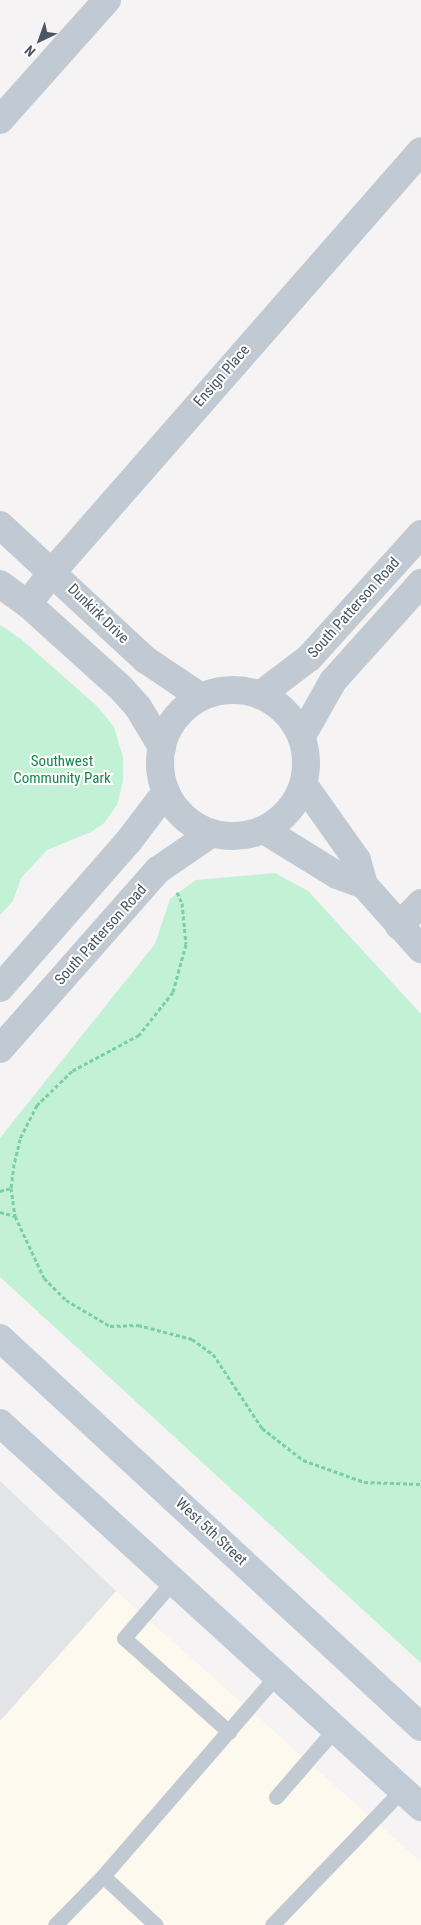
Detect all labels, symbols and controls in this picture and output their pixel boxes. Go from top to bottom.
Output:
north arrow [15,15,65,65]
text: N [21,42,39,60]
street label: Ensign Place [190,341,254,411]
street label: South Patterson Road [304,554,404,662]
street label: Dunkirk Drive [64,580,132,648]
park label: Southwest Community Park [13,752,111,787]
street label: South Patterson Road [51,881,151,989]
street label: West 5th Street [172,1495,250,1569]

